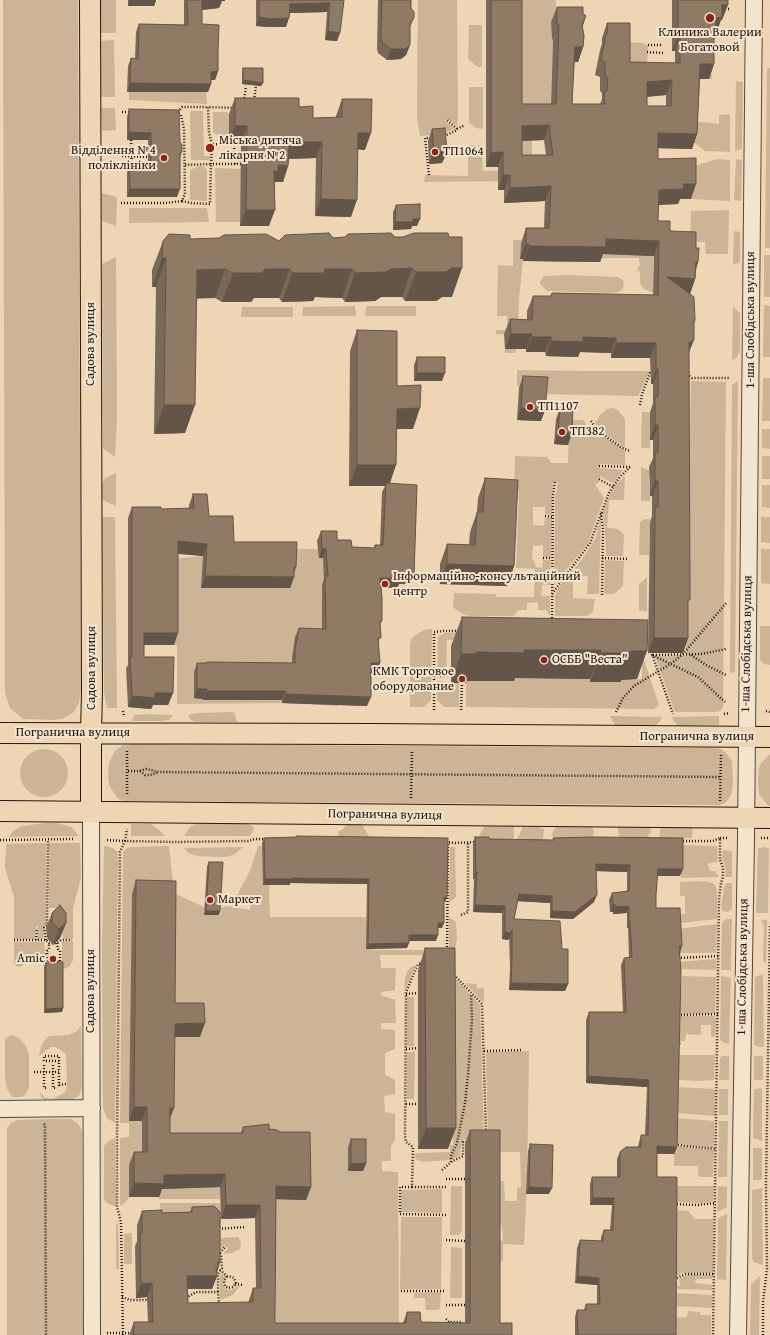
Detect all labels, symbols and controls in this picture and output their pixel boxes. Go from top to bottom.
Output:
marker: Клиника Валерии Богатовой [704,12,716,24]
place label: Клиника Валерии Богатовой [658,25,762,56]
place label: Міська дитяча лікарня №2 [219,133,301,164]
marker: Міська дитяча лікарня №2 [204,142,216,154]
place label: Відділення №4 поліклініки [71,143,156,174]
place label: ТП1064 [443,144,484,160]
marker: ТП1064 [430,147,440,157]
marker: Відділення №4 поліклініки [159,153,169,163]
street label: 1-ша Слобідська вулиця [743,251,759,389]
street label: Садова вулиця [83,302,99,386]
place label: ТП1107 [538,399,579,415]
marker: ТП1107 [525,402,535,412]
place label: ТП382 [570,424,604,440]
marker: ТП382 [557,427,567,437]
place label: Інформаційно-консультаційний центр [393,569,581,600]
street label: 1-ша Слобідська вулиця [738,575,756,713]
marker: Інформаційно-консультаційний центр [380,579,390,589]
street label: Садова вулиця [84,626,100,710]
place label: ОСББ "Веста" [552,652,628,668]
marker: ОСББ "Веста" [539,655,549,665]
place label: КМК Торговое оборудование [373,664,454,695]
marker: КМК Торговое оборудование [457,674,467,684]
street label: Погранична вулиця [16,725,130,741]
street label: Погранична вулиця [640,729,754,745]
street label: Погранична вулиця [328,806,442,824]
place label: Маркет [218,892,261,908]
marker: Маркет [205,895,215,905]
street label: 1-ша Слобідська вулиця [734,898,752,1036]
street label: Садова вулиця [83,949,99,1033]
place label: Amic [17,951,45,967]
marker: Amic [48,954,58,964]

